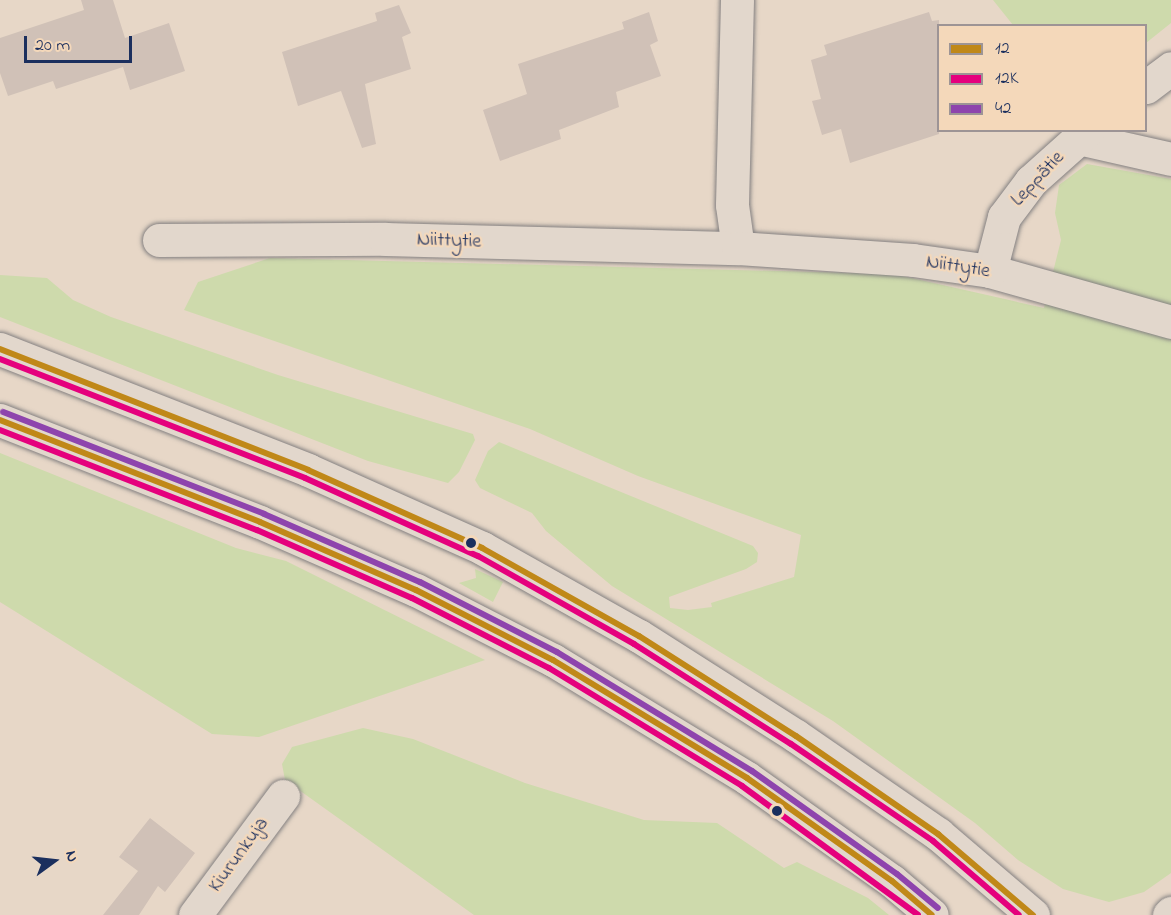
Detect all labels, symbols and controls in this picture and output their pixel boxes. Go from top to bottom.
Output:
scale bar [27,24,135,62]
legend [937,24,1147,132]
text: 20 m [35,33,70,59]
text: 12 [995,36,1010,62]
text: 12K [995,66,1018,92]
text: 42 [995,96,1011,122]
street label: Leppätie [1006,146,1070,212]
street label: Niittytie [416,228,482,254]
street label: Niittytie [924,250,992,284]
unlabelled marker [465,537,477,549]
unlabelled marker [771,805,783,817]
street label: Kiurunkuja [204,813,274,897]
north arrow [24,831,84,891]
text: N [58,848,84,865]

